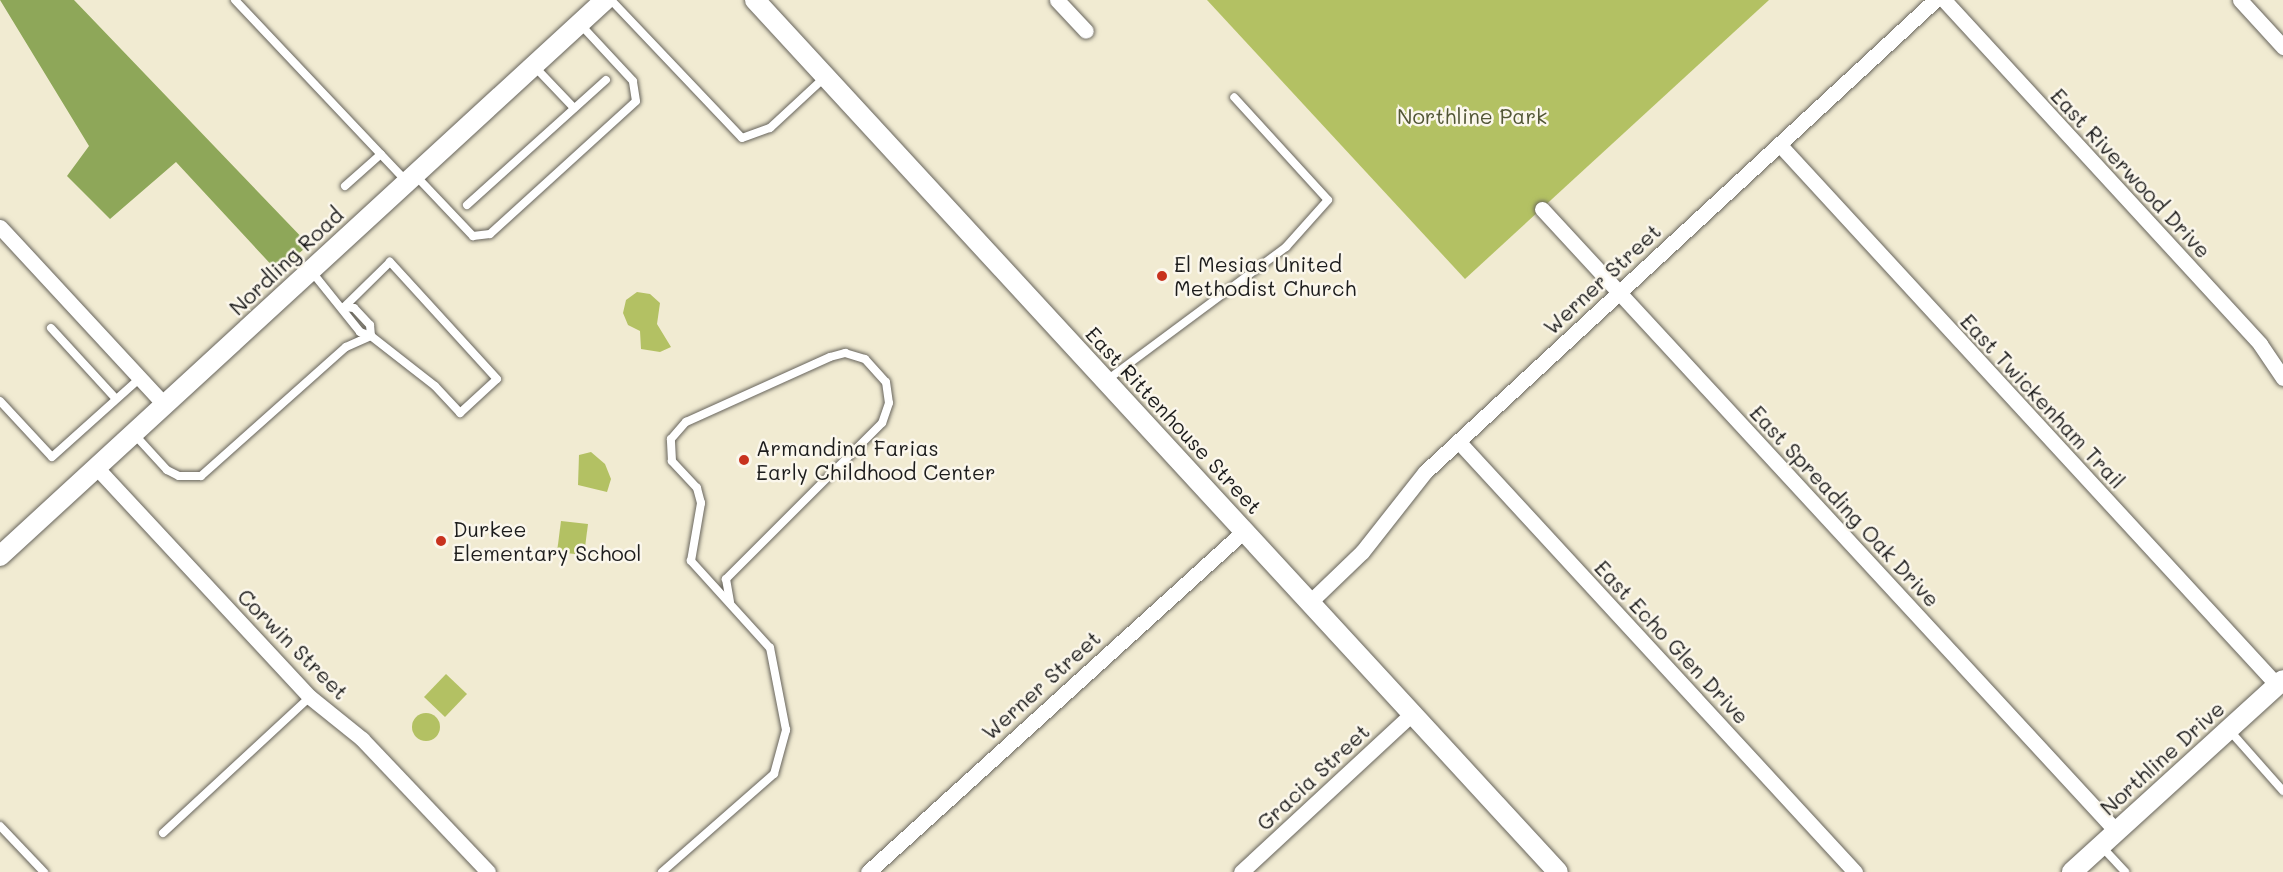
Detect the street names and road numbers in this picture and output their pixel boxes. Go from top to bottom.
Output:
street label: East Riverwood Drive [2046,83,2216,263]
street label: Nordling Road [224,202,348,320]
street label: Werner Street [1538,218,1666,340]
street label: East Twickenham Trail [1956,309,2130,493]
street label: East Rittenhouse Street [1081,321,1267,519]
street label: East Spreading Oak Drive [1745,400,1945,612]
street label: East Echo Glen Drive [1590,555,1754,729]
street label: Corwin Street [233,584,353,704]
street label: Werner Street [977,625,1105,745]
street label: Northline Drive [2095,696,2229,820]
street label: Gracia Street [1252,718,1374,836]

